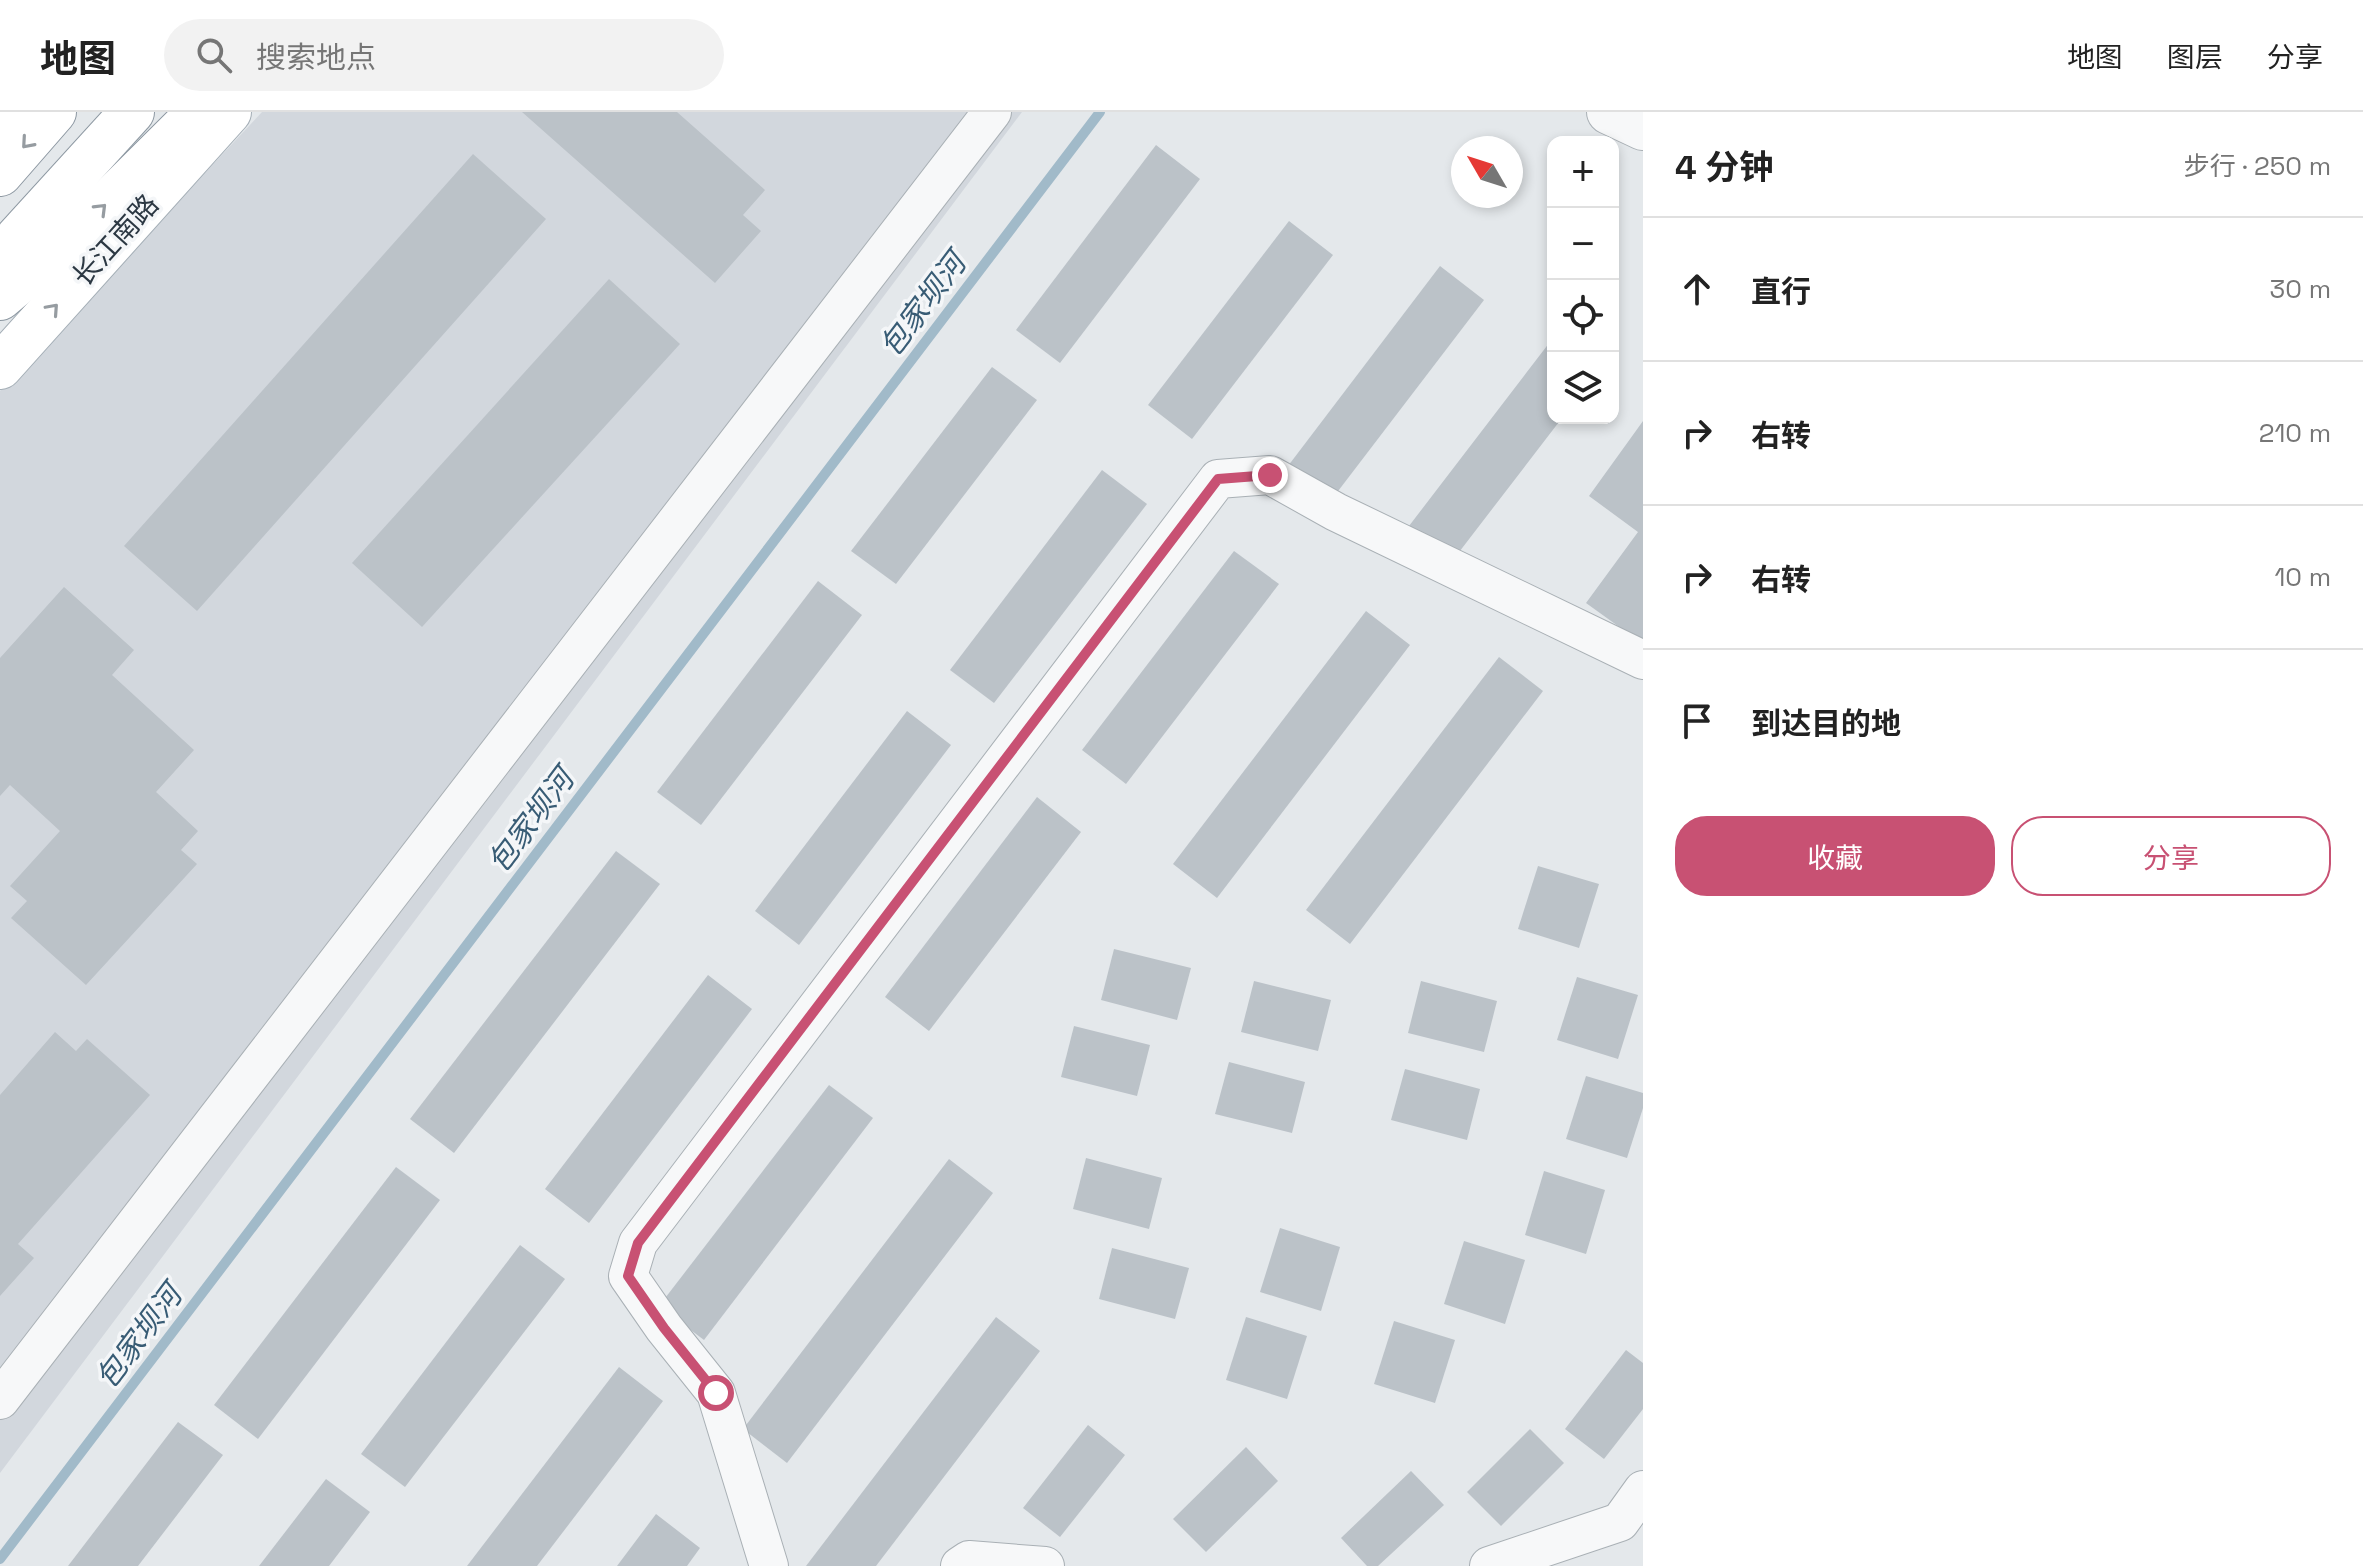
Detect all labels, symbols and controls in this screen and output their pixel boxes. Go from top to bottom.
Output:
search box [164,19,724,91]
icon: search [192,33,236,77]
text: 地图 [40,35,116,83]
text: 搜索地点 [256,38,376,77]
text: 地图 [2067,39,2123,75]
text: 图层 [2167,39,2223,75]
text: 分享 [2267,39,2323,75]
one-way arrow [22,133,37,148]
north arrow [1451,136,1523,208]
map controls [1547,136,1619,424]
button: + [1547,136,1619,208]
text: 4 分钟 [1675,146,1773,189]
text: 步行 · 250 m [2184,149,2331,183]
street label: 长江南路 [64,186,166,294]
one-way arrow [92,204,106,219]
button: − [1547,208,1619,280]
water label: 包家坝河 [871,241,977,364]
icon: ahead [1675,267,1719,311]
text: 直行 [1751,272,1811,311]
text: 30 m [2270,272,2331,306]
button: locate [1547,280,1619,352]
one-way arrow [43,304,58,318]
button: layers [1547,352,1619,424]
icon: right [1675,411,1719,455]
text: 右转 [1751,416,1811,455]
text: 210 m [2259,416,2331,450]
route end [1252,457,1288,493]
icon: right [1675,555,1719,599]
text: 右转 [1751,560,1811,599]
text: 10 m [2274,560,2331,594]
icon: arrive [1675,699,1719,743]
text: 到达目的地 [1751,704,1901,743]
water label: 包家坝河 [479,757,585,880]
button: 收藏 [1675,816,1995,896]
button: 分享 [2011,816,2331,896]
water label: 包家坝河 [87,1273,193,1396]
route start [698,1375,734,1411]

